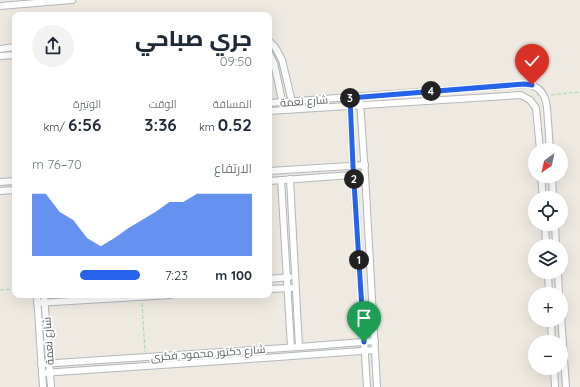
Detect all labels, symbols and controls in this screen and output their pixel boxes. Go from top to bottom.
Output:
text: جري صباحي [135,24,252,52]
button: share [32,25,74,67]
pin [515,44,549,85]
icon: check [521,50,543,72]
text: 09:50 [220,53,252,69]
pin: 4 [421,81,441,101]
text: 4 [428,84,434,98]
pin: 3 [340,88,360,108]
text: 3 [347,91,353,105]
street label: شارع نعمة [280,92,329,111]
text: الوتيرة [73,97,101,111]
text: الوقت [149,97,177,111]
text: المسافة [213,97,252,111]
text: 6:56 [68,114,101,135]
text: 3:36 [144,114,177,135]
text: 0.52 [218,114,252,135]
text: /km [43,120,68,134]
text: km [199,120,218,134]
north arrow [528,143,568,183]
map controls [528,143,568,375]
text: 70–76 m [32,156,82,172]
text: الارتفاع [214,160,252,176]
pin: 2 [344,169,364,189]
text: 2 [351,172,357,186]
button: locate [528,191,568,231]
button: layers [528,239,568,279]
pin: 1 [349,250,369,270]
text: 1 [357,253,361,267]
text: 7:23 [165,267,188,283]
text: 100 m [215,267,252,283]
button: + [528,287,568,327]
pin [347,301,381,342]
icon: arrive [353,307,375,329]
street label: شارع نعمة [39,316,58,365]
button: − [528,335,568,375]
street label: شارع دكتور محمود فكرى [150,342,266,365]

